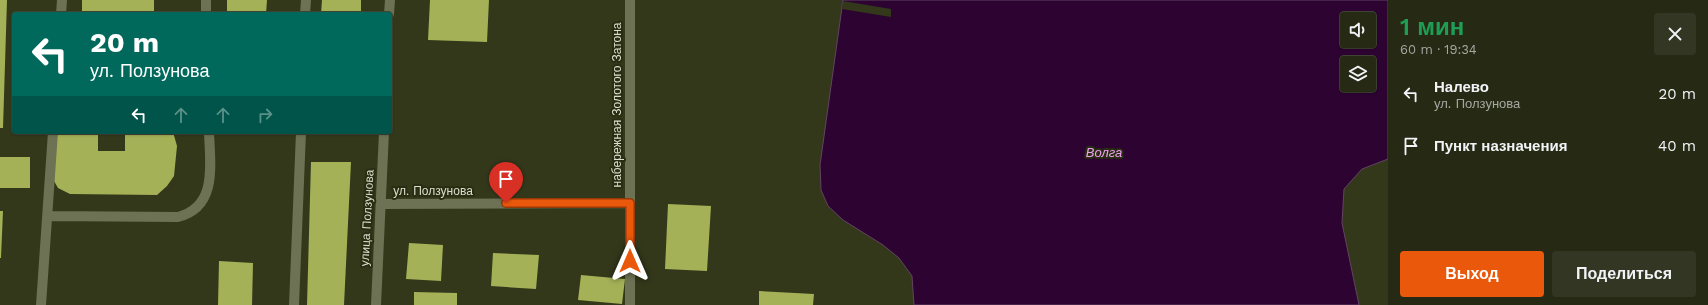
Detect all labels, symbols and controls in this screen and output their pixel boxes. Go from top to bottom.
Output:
map controls [1340,12,1376,92]
button: sound [1340,12,1376,48]
text: 1 мин [1400,13,1464,41]
button: close [1654,13,1696,55]
street label: набережная Золотого Затона [610,22,624,187]
text: 20 m [90,26,159,59]
icon: left [24,28,76,80]
text: 60 m · 19:34 [1400,42,1477,57]
button: layers [1340,56,1376,92]
text: ул. Ползунова [90,60,209,81]
text: Налево [1434,78,1489,96]
icon: left [1400,83,1422,105]
text: 20 m [1659,85,1696,103]
text: ул. Ползунова [1434,96,1520,111]
icon: left [128,104,150,126]
icon: ahead [170,104,192,126]
icon: ahead [212,104,234,126]
icon: right [254,104,276,126]
icon: arrive [1400,135,1422,157]
text: Пункт назначения [1434,137,1567,155]
text: 40 m [1658,137,1696,155]
water label: Волга [1086,145,1122,160]
pin [489,162,523,203]
icon: arrive [495,168,517,190]
street label: улица Ползунова [357,169,377,267]
street label: ул. Ползунова [393,184,473,198]
position arrow [609,240,651,282]
button: Выход [1400,251,1544,297]
button: Поделиться [1552,251,1696,297]

